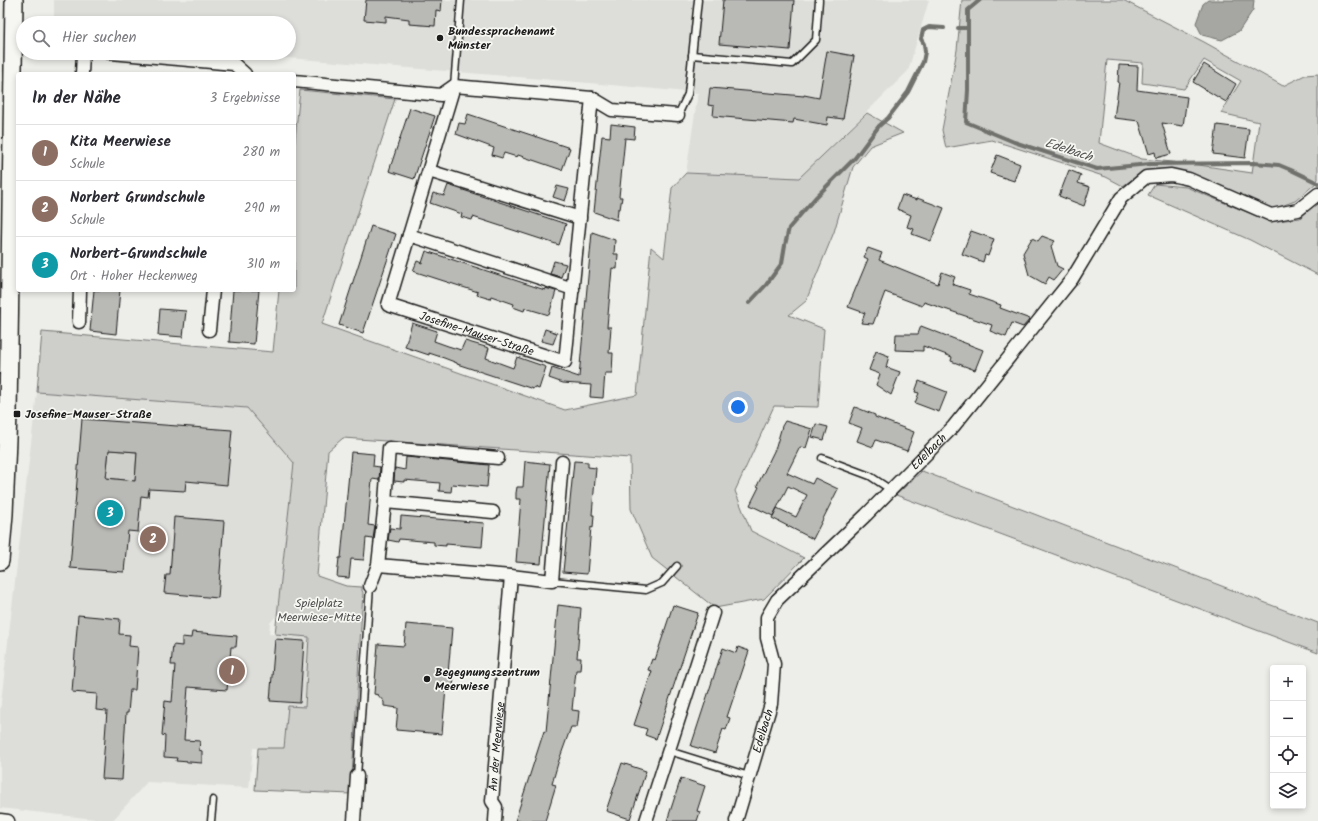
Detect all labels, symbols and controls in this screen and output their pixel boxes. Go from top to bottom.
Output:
search box [16,16,296,60]
place label: Bundessprachenamt Münster [448,22,555,55]
text: Hier suchen [62,26,136,50]
icon: search [30,27,52,49]
marker: Bundessprachenamt Münster [435,33,445,43]
text: In der Nähe [32,85,121,112]
text: 3 Ergebnisse [210,88,280,109]
text: Kita Meerwiese [70,130,171,154]
water label: Edelbach [1042,133,1096,168]
text: 1 [43,142,47,163]
text: 280 m [243,142,280,163]
text: Schule [70,154,105,175]
text: Norbert Grundschule [70,186,205,210]
text: 2 [41,198,49,219]
text: 290 m [244,198,280,219]
text: Schule [70,210,105,231]
text: Norbert-Grundschule [70,242,207,266]
text: 3 [41,254,49,275]
text: 310 m [246,254,280,275]
text: Ort · Hoher Heckenweg [70,266,198,287]
street label: Josefine-Mauser-Straße [417,307,537,362]
your location [728,397,748,417]
place label: Josefine-Mauser-Straße [25,405,152,424]
marker: Josefine-Mauser-Straße [12,409,22,419]
street label: Edelbach [906,429,952,475]
pin: 3 [97,498,123,528]
pin: 2 [140,524,166,554]
park label: Spielplatz Meerwiese-Mitte [277,594,361,627]
pin: 1 [219,656,245,686]
place label: Begegnungszentrum Meerwiese [435,663,540,696]
map controls [1270,665,1306,809]
button: + [1270,665,1306,701]
marker: Begegnungszentrum Meerwiese [422,674,432,684]
street label: An der Meerwiese [484,700,510,792]
button: − [1270,701,1306,737]
street label: Edelbach [748,707,779,755]
button: locate [1270,737,1306,773]
button: layers [1270,773,1306,809]

